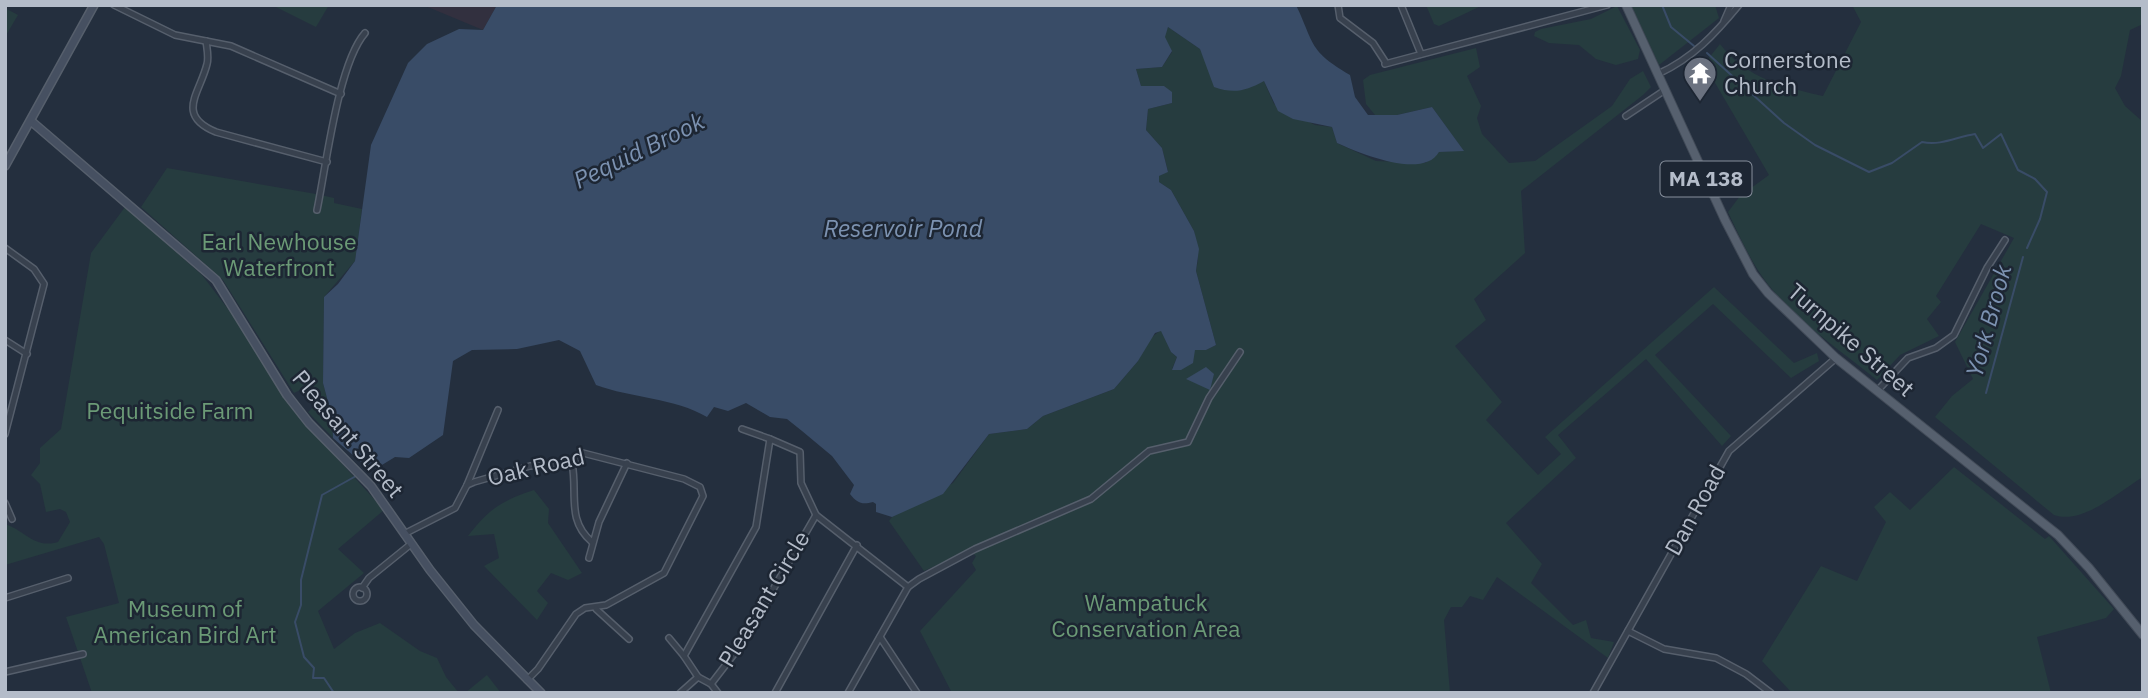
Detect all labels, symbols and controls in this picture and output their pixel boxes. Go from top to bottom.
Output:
place label: Cornerstone Church [1724,44,1851,100]
temple icon: Cornerstone Church [1681,54,1719,103]
water label: Pequid Brook [568,104,710,196]
road number: MA 138 [1660,162,1752,196]
water label: Reservoir Pond [824,212,982,244]
park label: Earl Newhouse Waterfront [201,226,357,282]
water label: York Brook [1958,260,2019,381]
street label: Turnpike Street [1782,276,1921,403]
street label: Pleasant Street [286,363,411,504]
park label: Pequitside Farm [86,395,254,425]
street label: Oak Road [484,440,587,492]
street label: Dan Road [1657,459,1731,560]
street label: Pleasant Circle [711,525,816,672]
park label: Wampatuck Conservation Area [1051,587,1241,643]
park label: Museum of American Bird Art [93,593,277,649]

